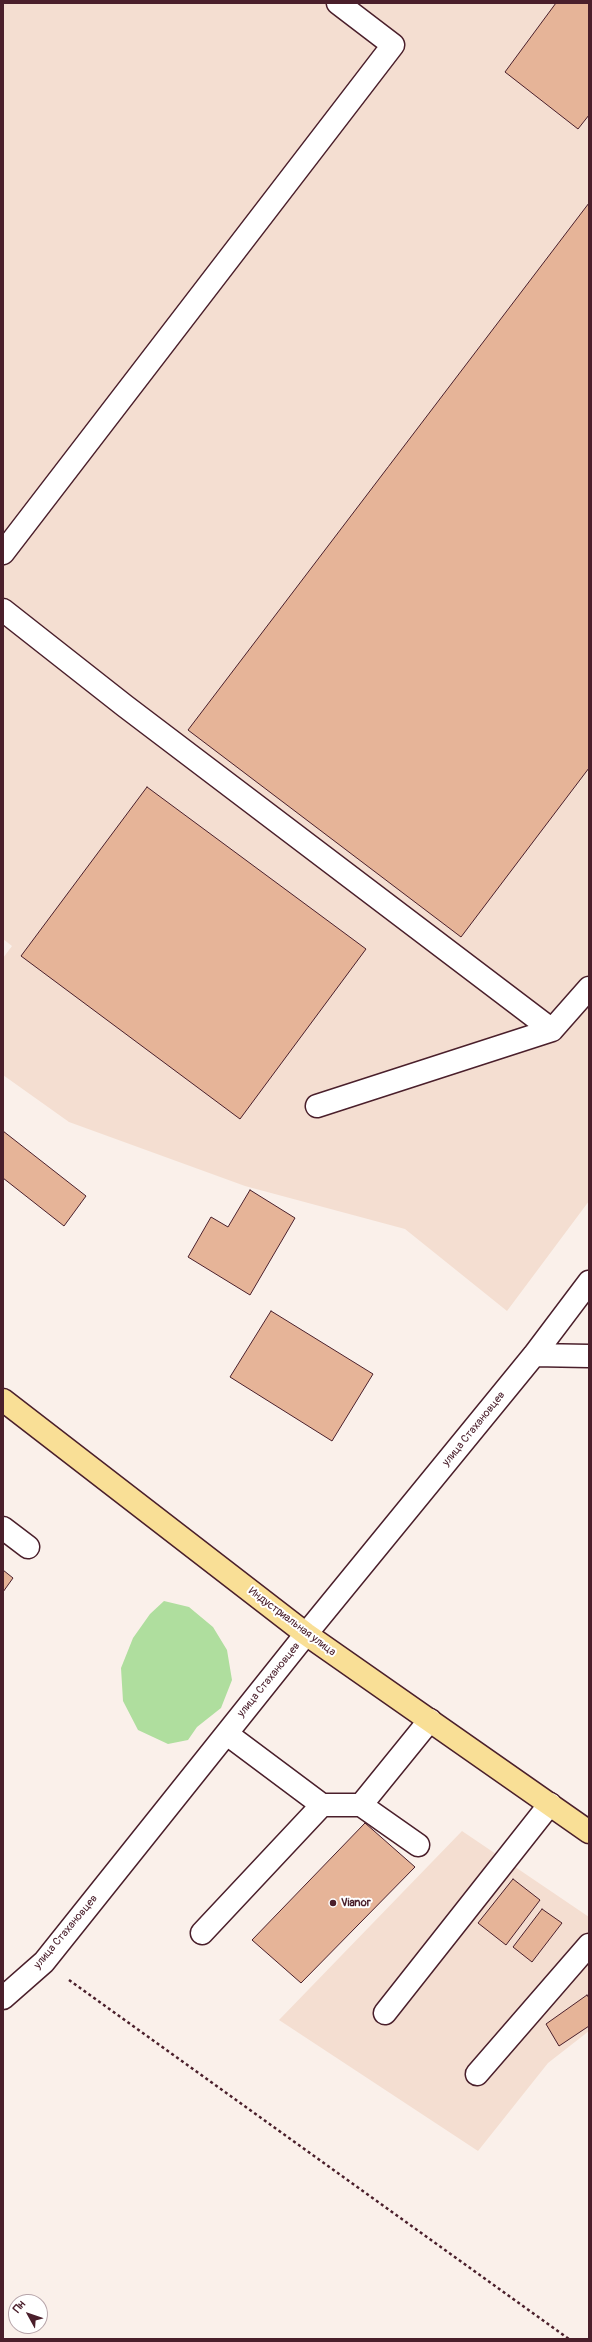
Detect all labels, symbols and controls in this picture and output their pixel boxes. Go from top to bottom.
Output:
street label: улица Стахановцев [440,1389,508,1469]
street label: Индустриальная улица [246,1585,338,1659]
street label: улица Стахановцев [235,1640,303,1720]
street label: улица Стахановцев [31,1892,101,1972]
place label: Vianor [341,1896,371,1910]
marker: Vianor [328,1898,338,1908]
north arrow [8,2294,48,2334]
text: Пн [10,2298,28,2315]

